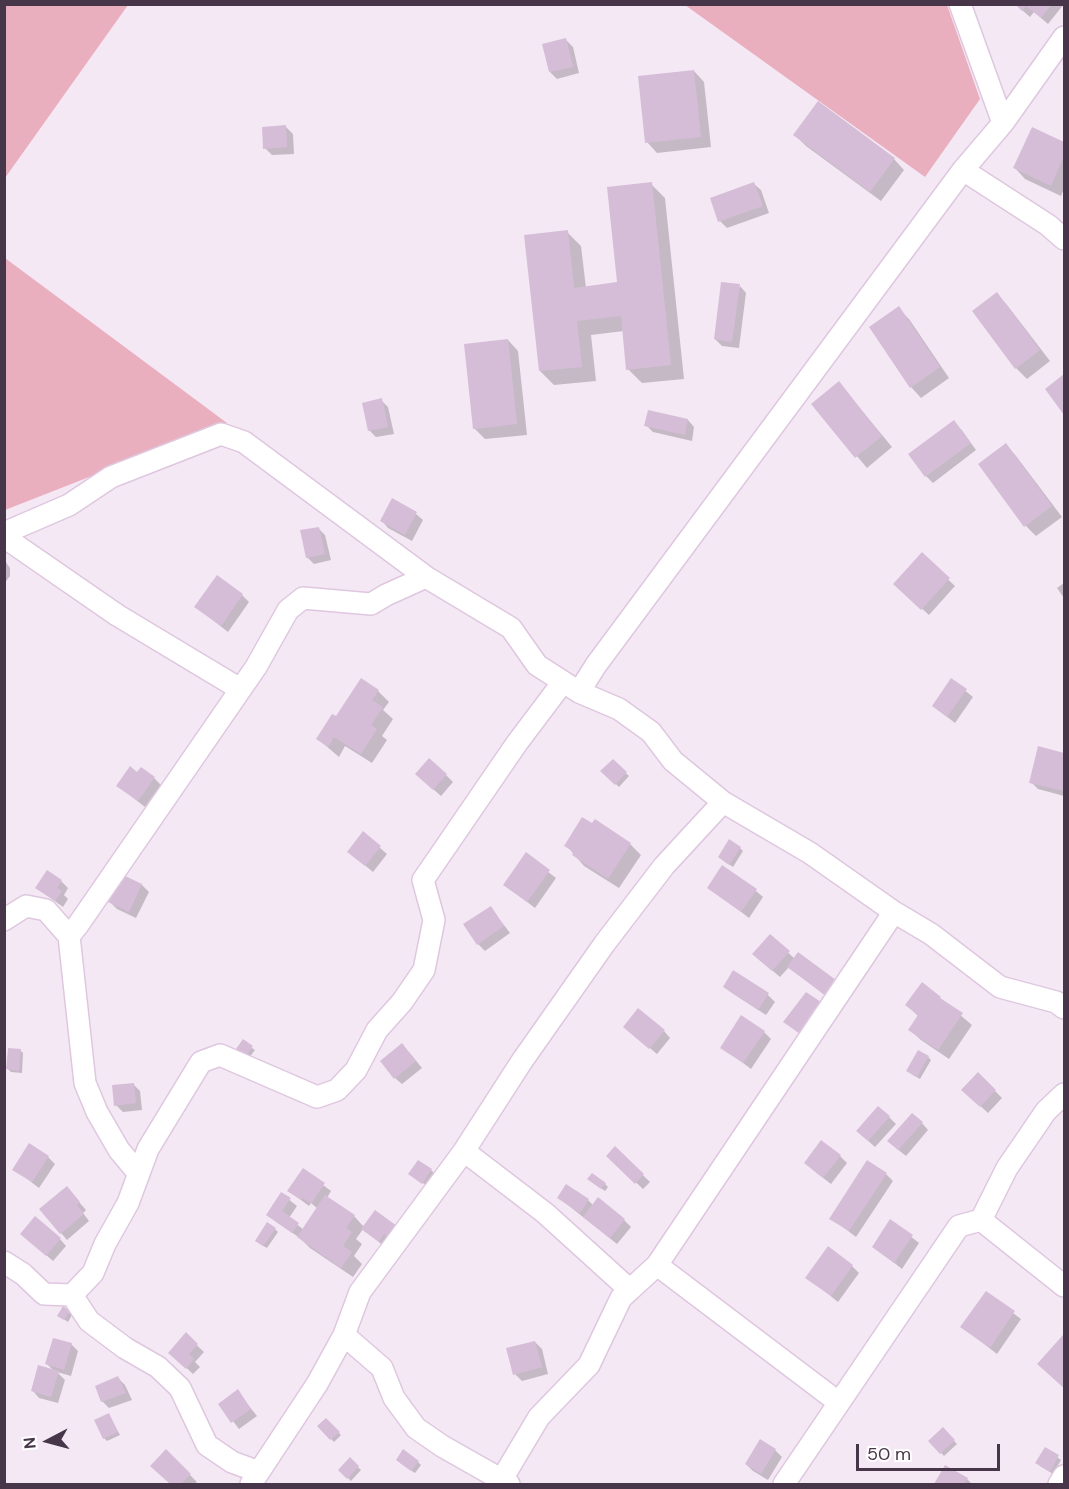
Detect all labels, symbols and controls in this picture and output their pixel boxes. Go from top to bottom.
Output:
north arrow [18,1411,78,1471]
scale bar [859,1432,1003,1470]
text: N [19,1436,41,1450]
text: 50 m [867,1442,911,1466]

